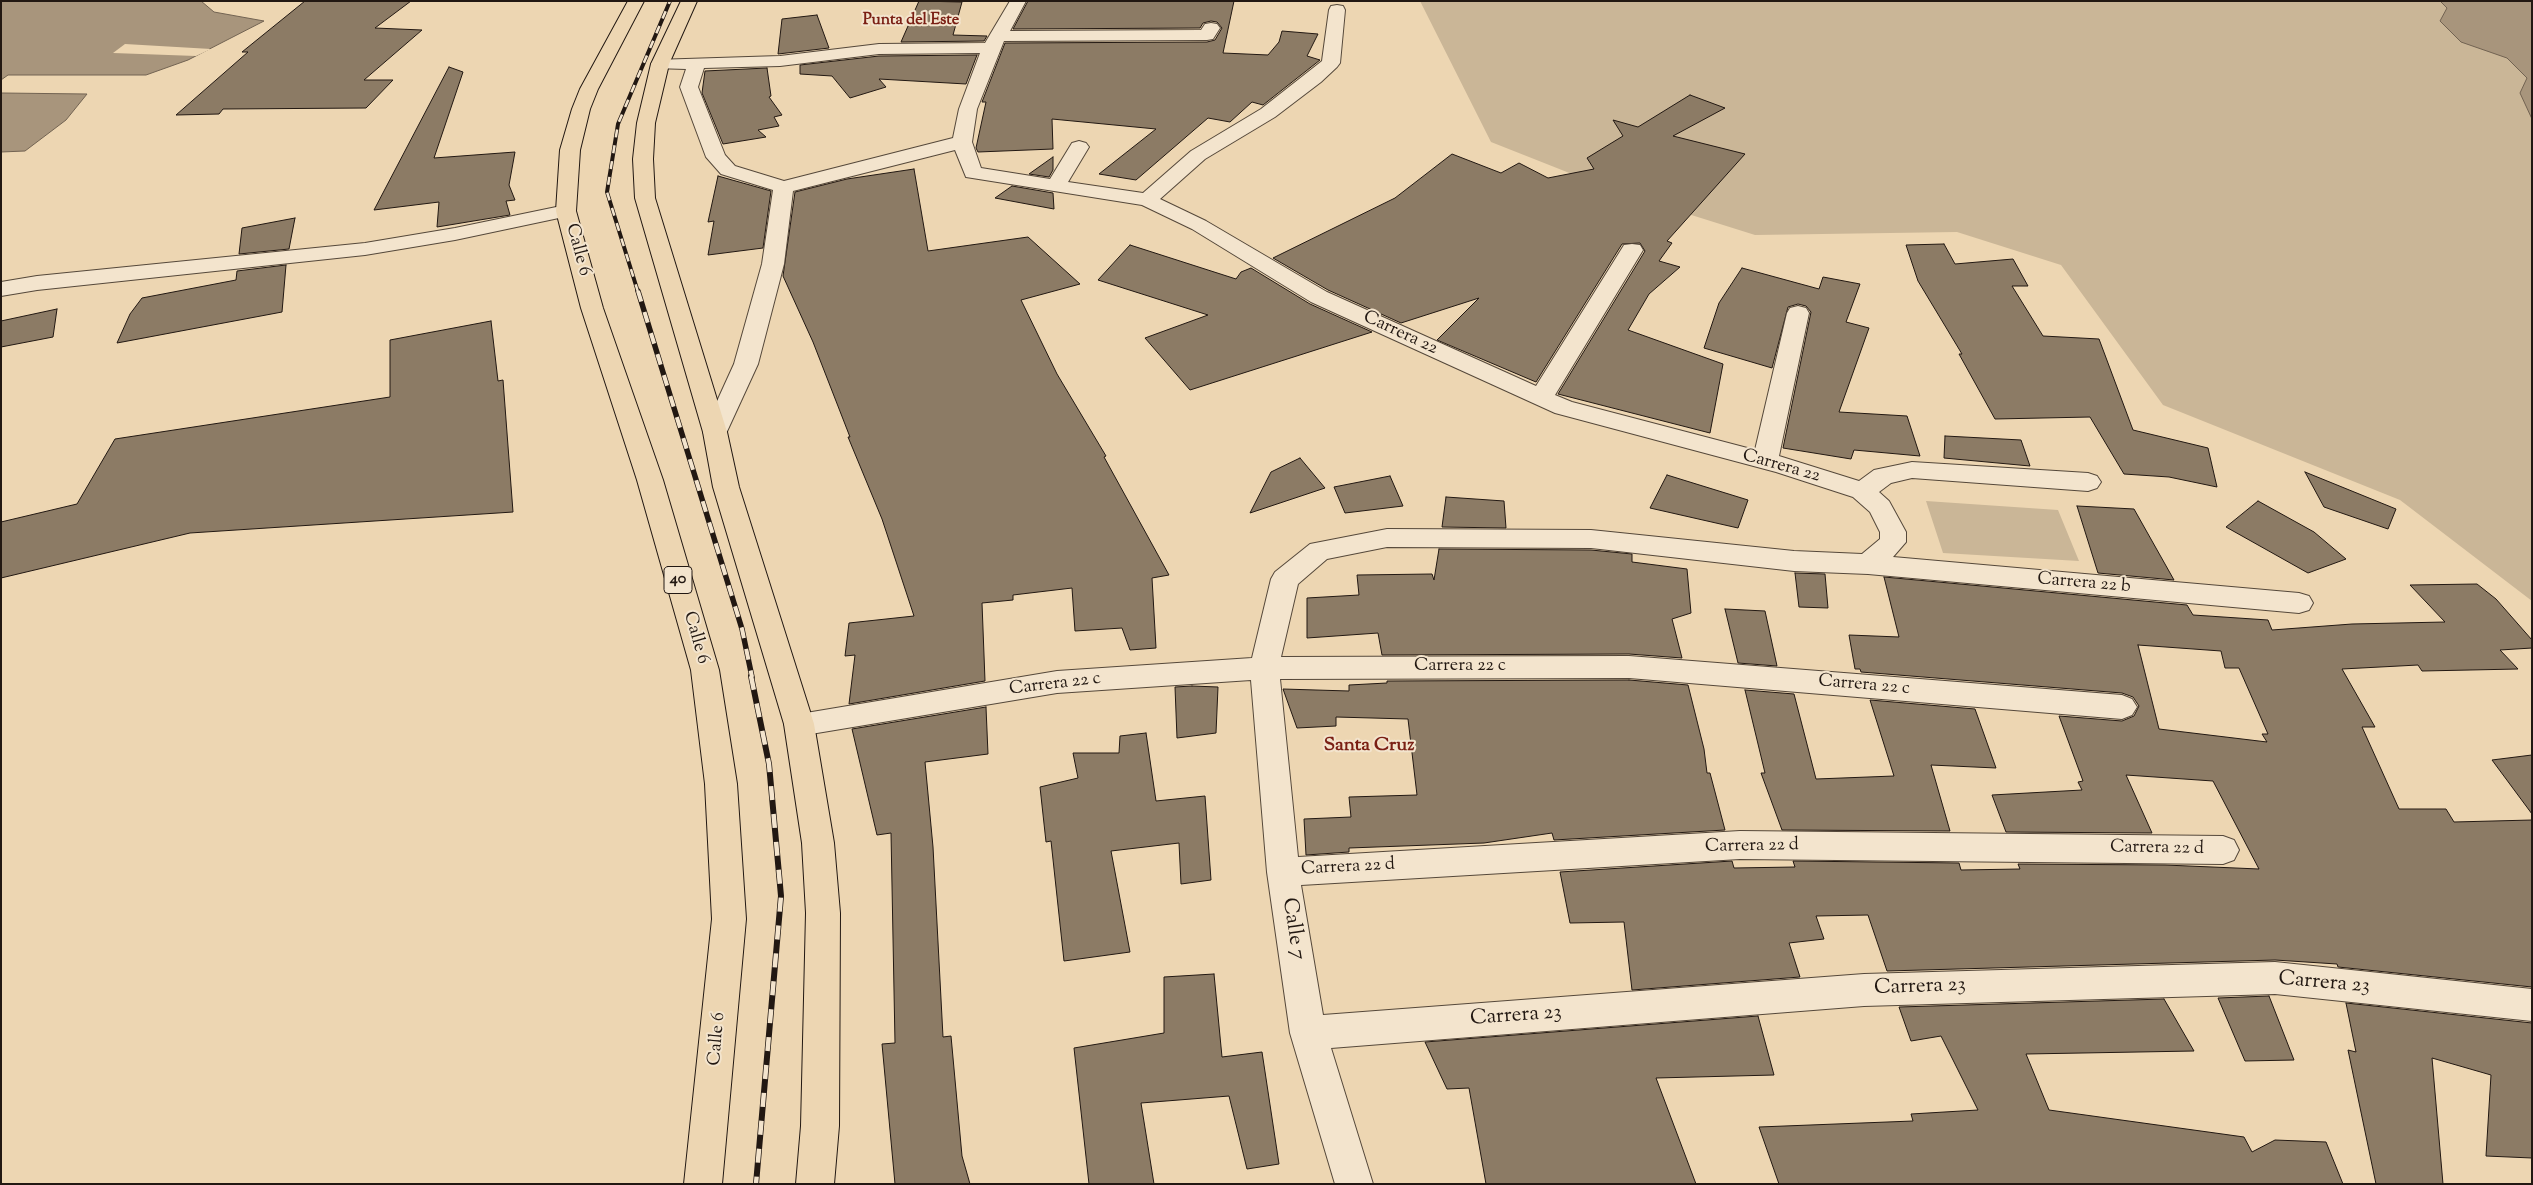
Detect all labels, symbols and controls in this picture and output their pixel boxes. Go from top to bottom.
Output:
district label: Punta del Este [863,11,959,31]
street label: Calle 6 [560,221,594,279]
street label: Carrera 22 [1359,307,1441,361]
street label: Carrera 22 [1740,446,1822,488]
road number: 40 [664,566,692,594]
street label: Carrera 22 b [2036,569,2132,599]
street label: Calle 6 [677,609,713,667]
street label: Carrera 22 c [1414,656,1506,678]
street label: Carrera 22 c [1008,669,1102,701]
street label: Carrera 22 c [1817,671,1911,701]
district label: Santa Cruz [1324,736,1414,758]
street label: Carrera 22 d [1705,835,1799,859]
street label: Carrera 22 d [2110,837,2204,861]
street label: Carrera 22 d [1301,855,1395,881]
street label: Calle 7 [1275,896,1309,962]
street label: Carrera 23 [2277,967,2371,1001]
street label: Carrera 23 [1874,974,1966,1002]
street label: Carrera 23 [1469,1001,1563,1033]
street label: Calle 6 [705,1011,731,1067]

